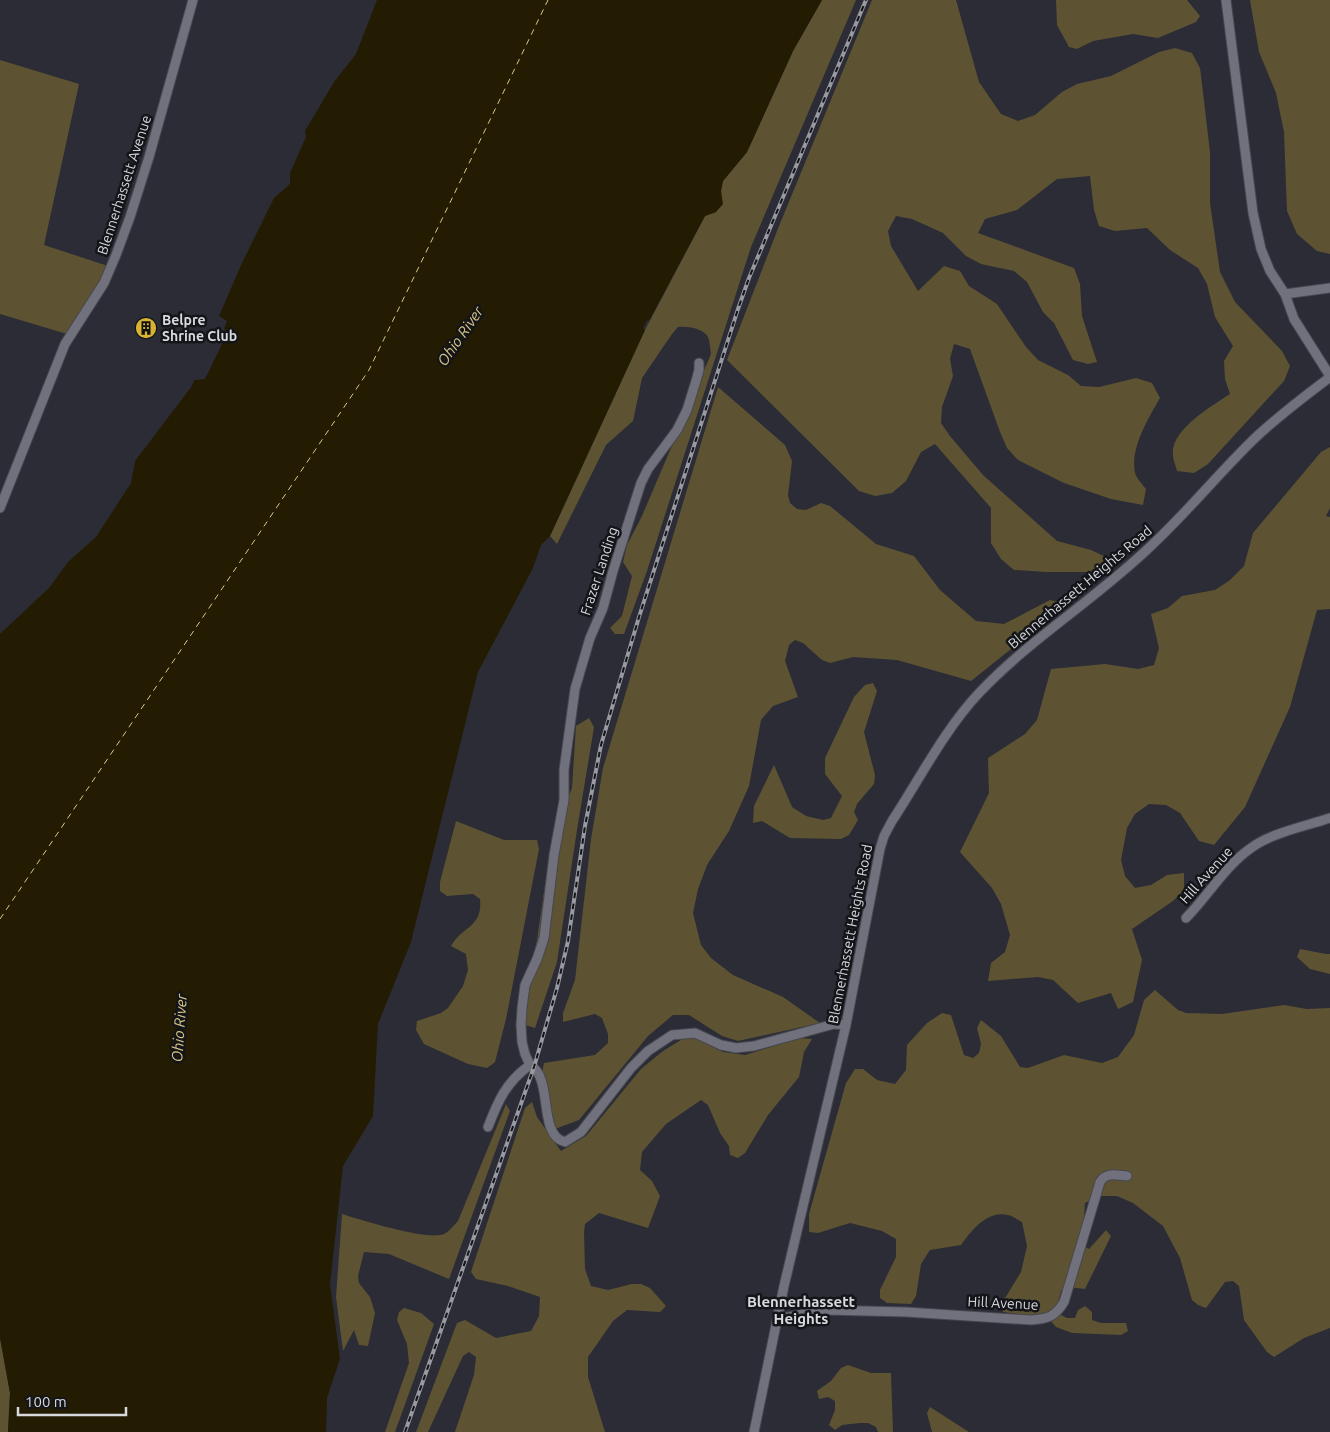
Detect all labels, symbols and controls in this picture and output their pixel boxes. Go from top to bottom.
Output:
street label: Blennerhassett Avenue [94,113,154,257]
water label: Ohio River [433,302,487,369]
place label: Belpre Shrine Club [162,312,237,344]
building icon: Belpre Shrine Club [134,316,158,340]
street label: Blennerhassett Heights Road [1005,522,1155,652]
street label: Frazer Landing [577,525,621,617]
street label: Blennerhassett Heights Road [825,843,875,1025]
street label: Hill Avenue [1176,843,1236,907]
water label: Ohio River [168,992,190,1063]
district label: Blennerhassett Heights [747,1293,856,1327]
street label: Hill Avenue [967,1293,1039,1313]
scale bar [18,1384,125,1416]
text: 100 m [25,1393,67,1410]

